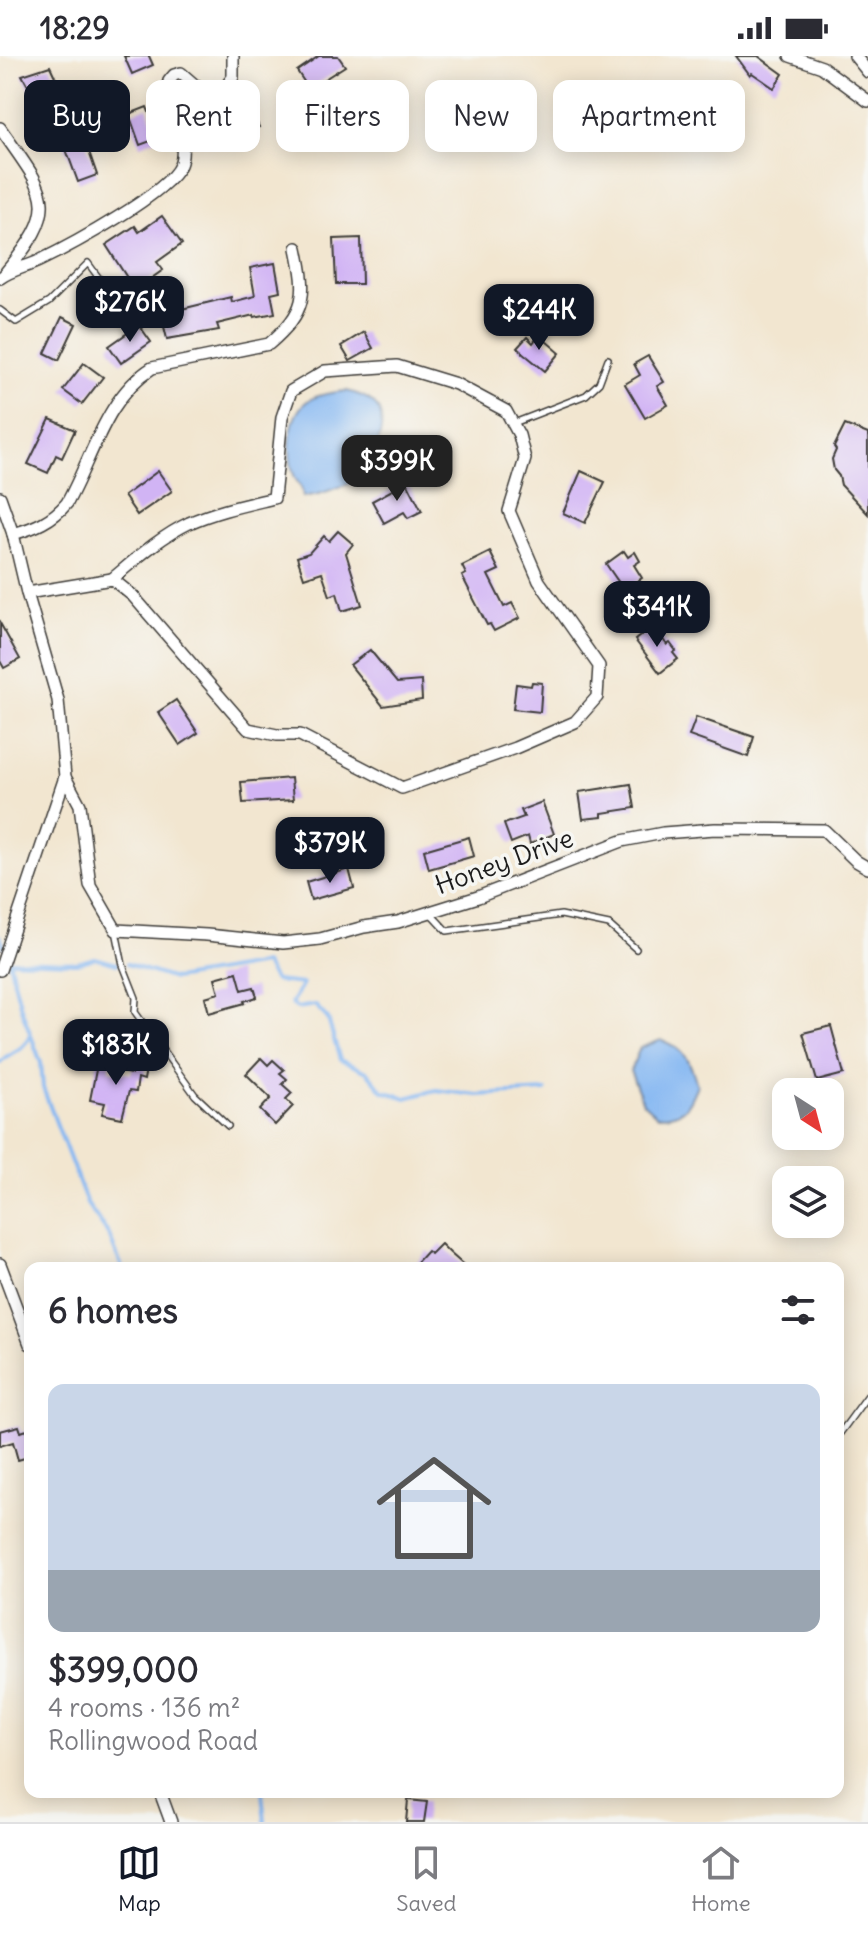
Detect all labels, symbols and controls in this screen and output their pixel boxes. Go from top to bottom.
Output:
text: 18:29 [40,9,110,47]
chip: Buy [24,80,130,152]
chip: Rent [146,80,260,152]
chip: Filters [276,80,409,152]
chip: New [425,80,537,152]
chip: Apartment [553,80,745,152]
pin: $276K [74,276,186,344]
pin: $244K [483,284,595,352]
text: $276K [94,285,166,318]
text: $244K [502,293,576,326]
pin: $399K [341,435,453,503]
text: $399K [359,444,435,477]
pin: $341K [601,581,713,649]
text: $341K [622,590,692,623]
pin: $379K [274,817,386,885]
street label: Honey Drive [430,821,578,901]
text: $379K [294,826,366,859]
pin: $183K [60,1019,172,1087]
text: $183K [81,1028,151,1061]
north arrow [772,1078,844,1150]
map controls [772,1078,844,1238]
button: layers [772,1166,844,1238]
icon: filters [776,1288,820,1332]
text: 6 homes [48,1289,178,1332]
icon: home [362,1436,506,1580]
text: $399,000 [48,1648,199,1691]
text: 4 rooms · 136 m² [48,1691,240,1724]
text: Rollingwood Road [48,1724,258,1757]
tab: Map [117,1841,161,1917]
tab: Saved [396,1841,456,1917]
tab: Home [691,1841,751,1917]

